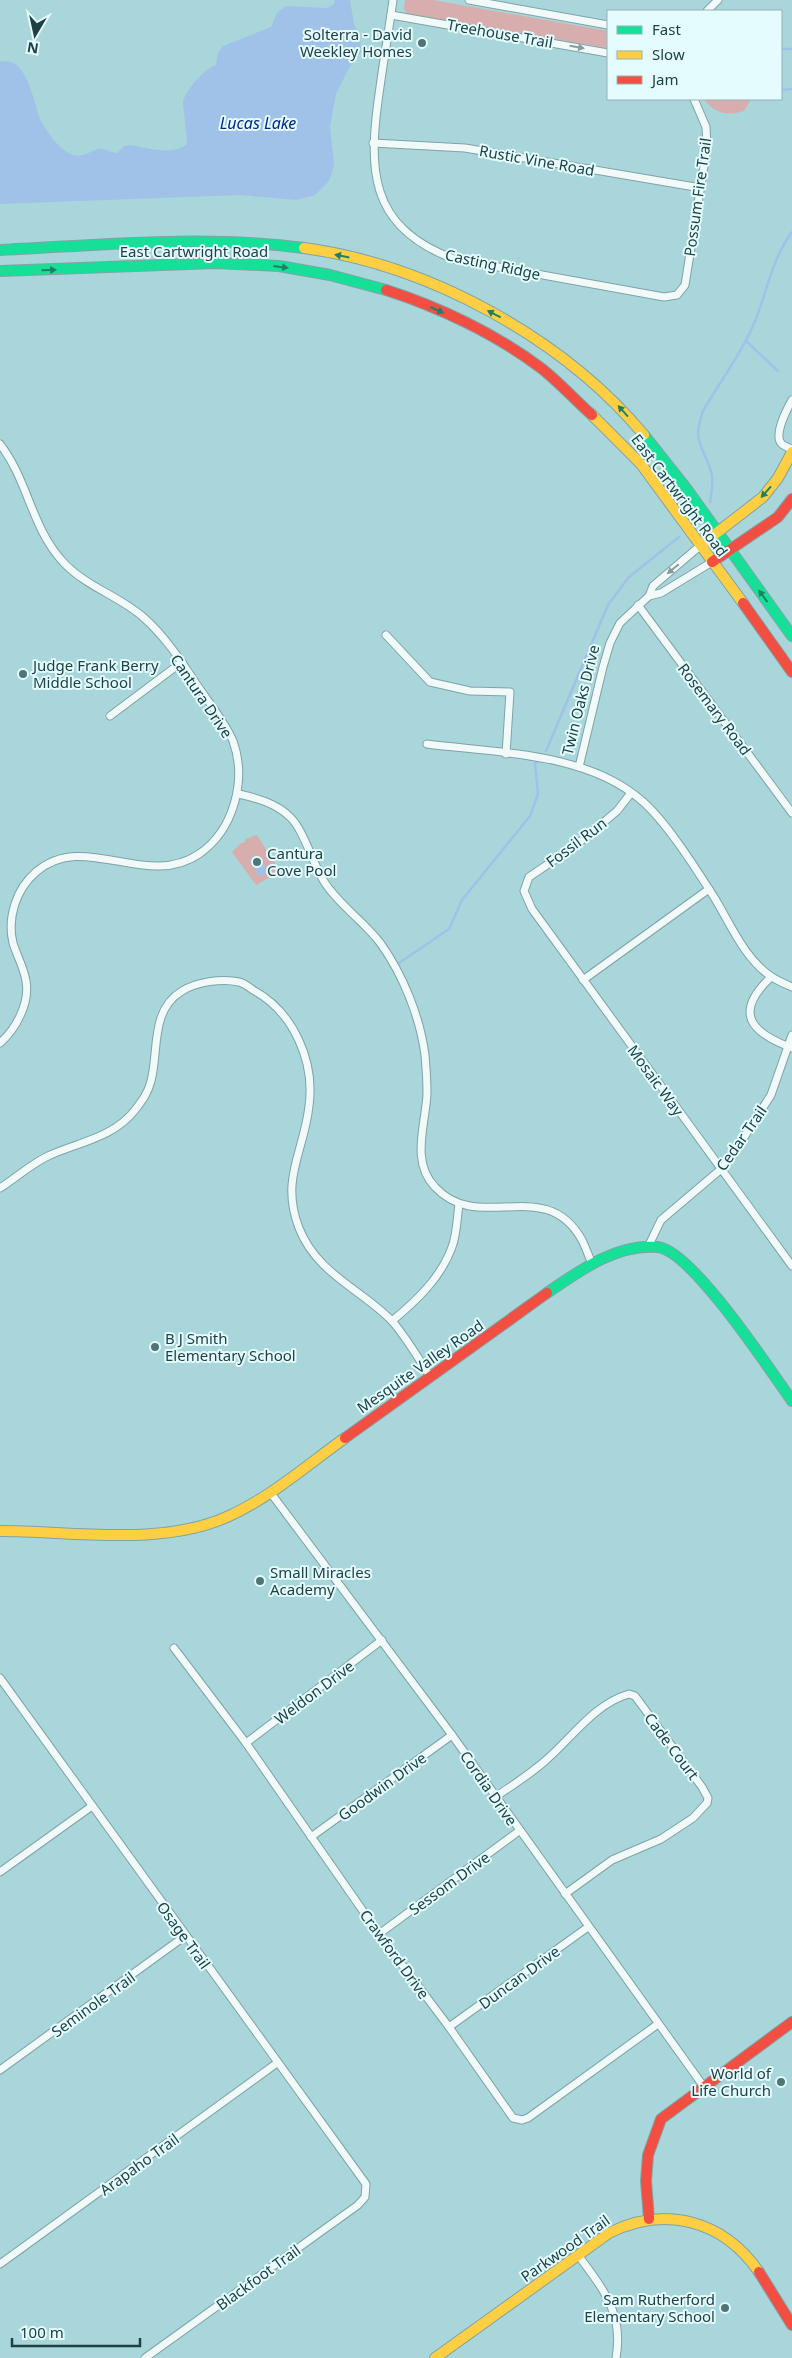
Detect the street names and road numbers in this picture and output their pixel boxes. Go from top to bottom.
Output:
street label: Treehouse Trail [445,14,555,52]
street label: Possum Fire Trail [679,137,715,257]
street label: Rustic Vine Road [478,140,596,180]
street label: East Cartwright Road [120,241,268,261]
street label: Casting Ridge [444,244,542,284]
street label: East Cartwright Road [627,430,733,560]
street label: Twin Oaks Drive [557,643,603,757]
street label: Cantura Drive [167,650,237,742]
street label: Rosemary Road [674,659,756,759]
street label: Fossil Run [542,813,610,871]
street label: Mosaic Way [624,1041,689,1120]
street label: Cedar Trail [711,1101,771,1175]
street label: Mesquite Valley Road [353,1315,487,1417]
street label: Weldon Drive [270,1656,358,1728]
street label: Cade Court [640,1708,704,1784]
street label: Goodwin Drive [334,1747,430,1825]
street label: Cordia Drive [456,1747,522,1829]
street label: Sessom Drive [405,1847,493,1919]
street label: Osage Trail [153,1897,215,1973]
street label: Crawford Drive [356,1905,434,2003]
street label: Duncan Drive [475,1941,563,2013]
street label: Seminole Trail [47,1967,139,2041]
street label: Arapaho Trail [95,2128,183,2200]
street label: Parkwood Trail [517,2210,613,2286]
street label: Blackfoot Trail [212,2240,304,2314]

